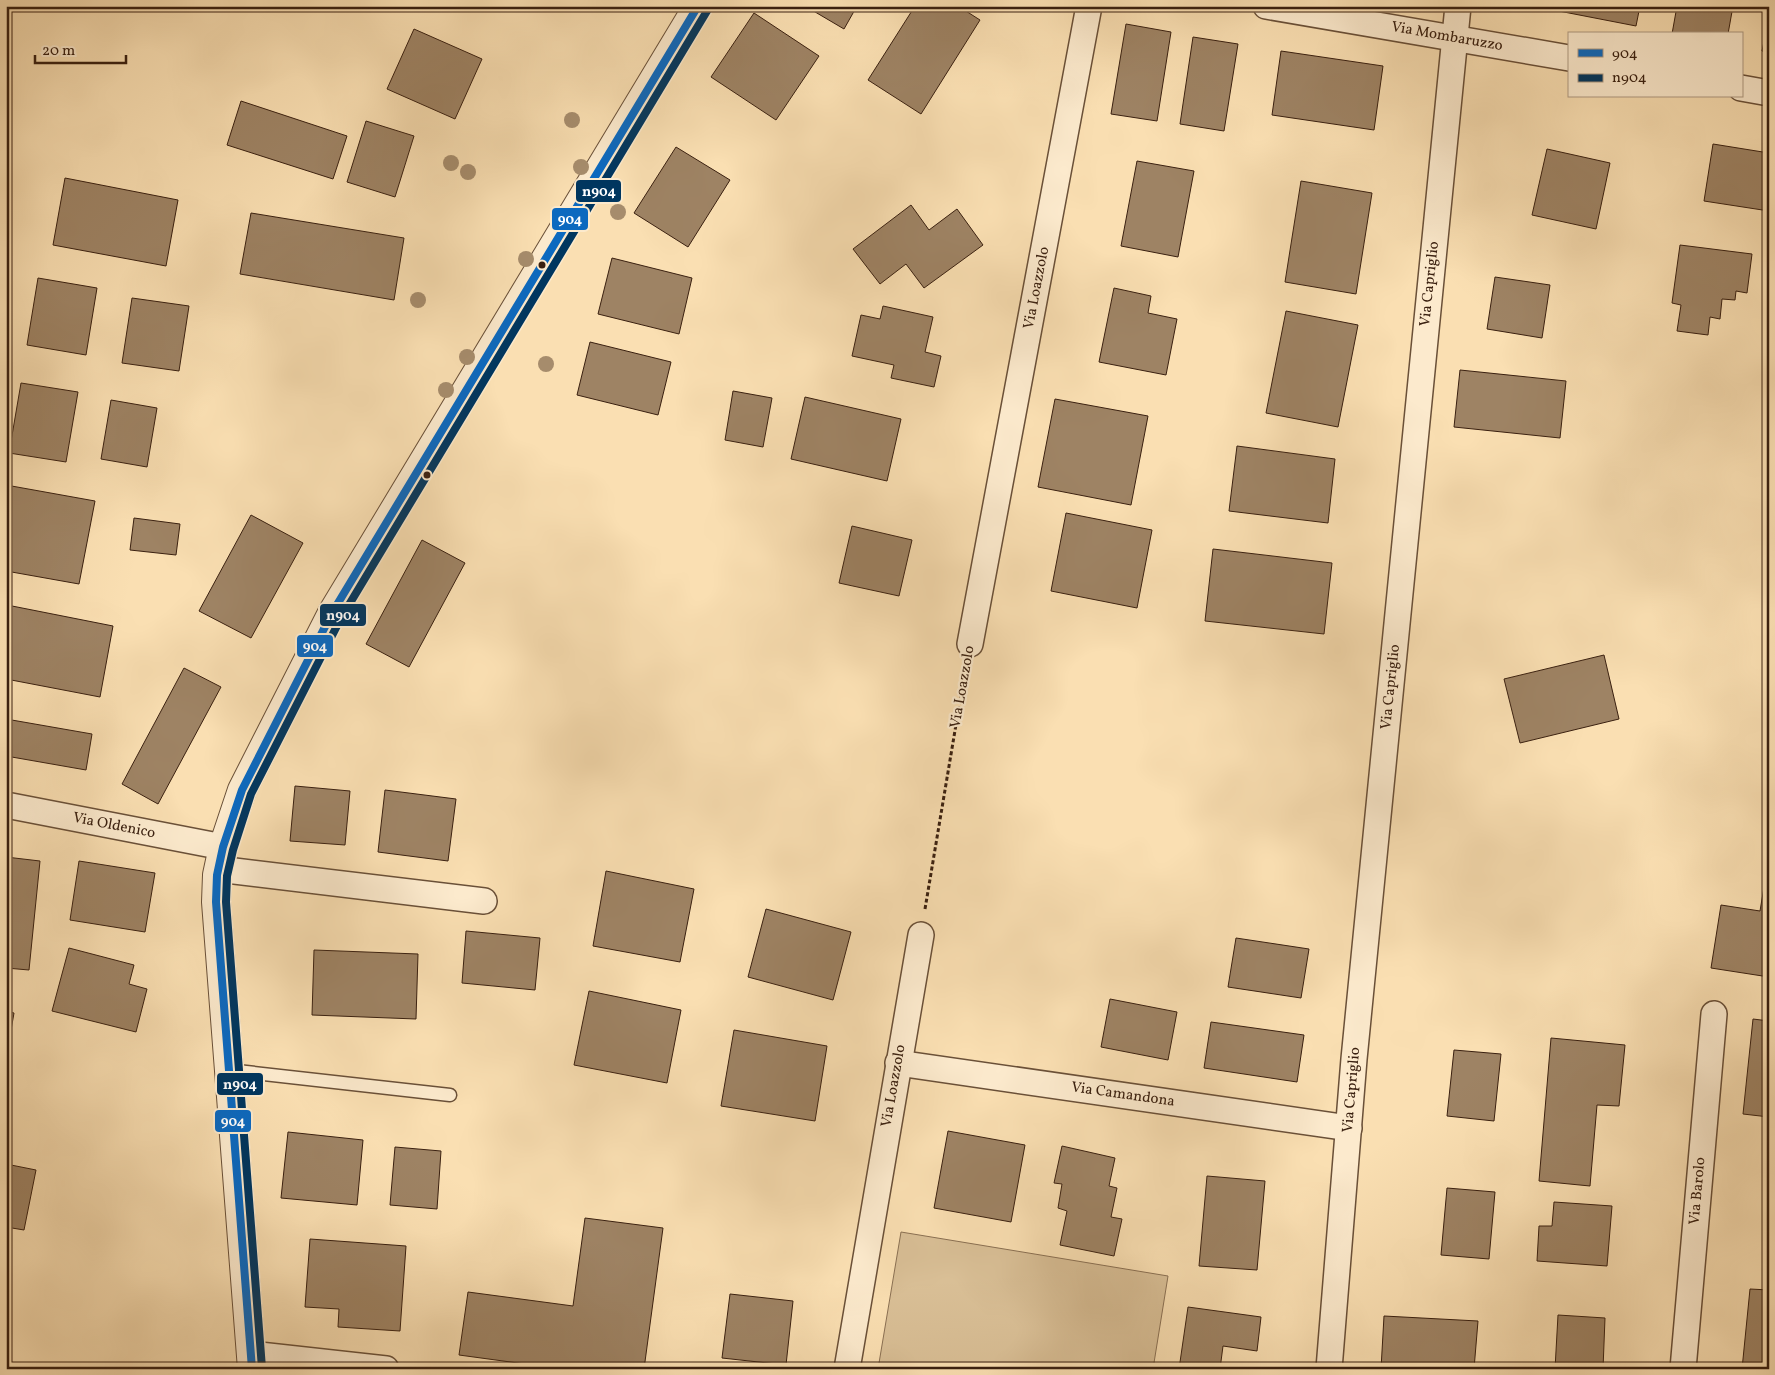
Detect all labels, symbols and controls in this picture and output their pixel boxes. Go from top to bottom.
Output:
street label: Via Mombaruzzo [1390,17,1504,57]
scale bar [35,32,126,64]
legend [1568,32,1742,98]
text: 20 m [42,41,75,62]
text: 904 [1612,44,1638,65]
text: n904 [1612,68,1647,89]
line badge: n904 [575,179,622,203]
text: n904 [582,183,616,202]
line badge: 904 [551,207,589,231]
text: 904 [558,211,583,230]
street label: Via Capriglio [1415,240,1445,328]
street label: Via Loazzolo [1019,245,1055,331]
unlabelled marker [537,260,547,270]
unlabelled marker [422,470,432,480]
line badge: n904 [319,603,367,627]
text: n904 [326,607,360,626]
line badge: 904 [296,634,334,658]
text: 904 [303,638,328,657]
street label: Via Capriglio [1376,643,1406,731]
street label: Via Loazzolo [945,644,981,730]
street label: Via Oldenico [71,808,157,844]
street label: Via Loazzolo [876,1043,912,1129]
street label: Via Capriglio [1338,1046,1366,1134]
line badge: n904 [216,1072,264,1096]
text: n904 [223,1076,257,1095]
street label: Via Camandona [1070,1077,1176,1113]
line badge: 904 [214,1109,252,1133]
text: 904 [221,1113,246,1132]
street label: Via Barolo [1685,1156,1711,1226]

